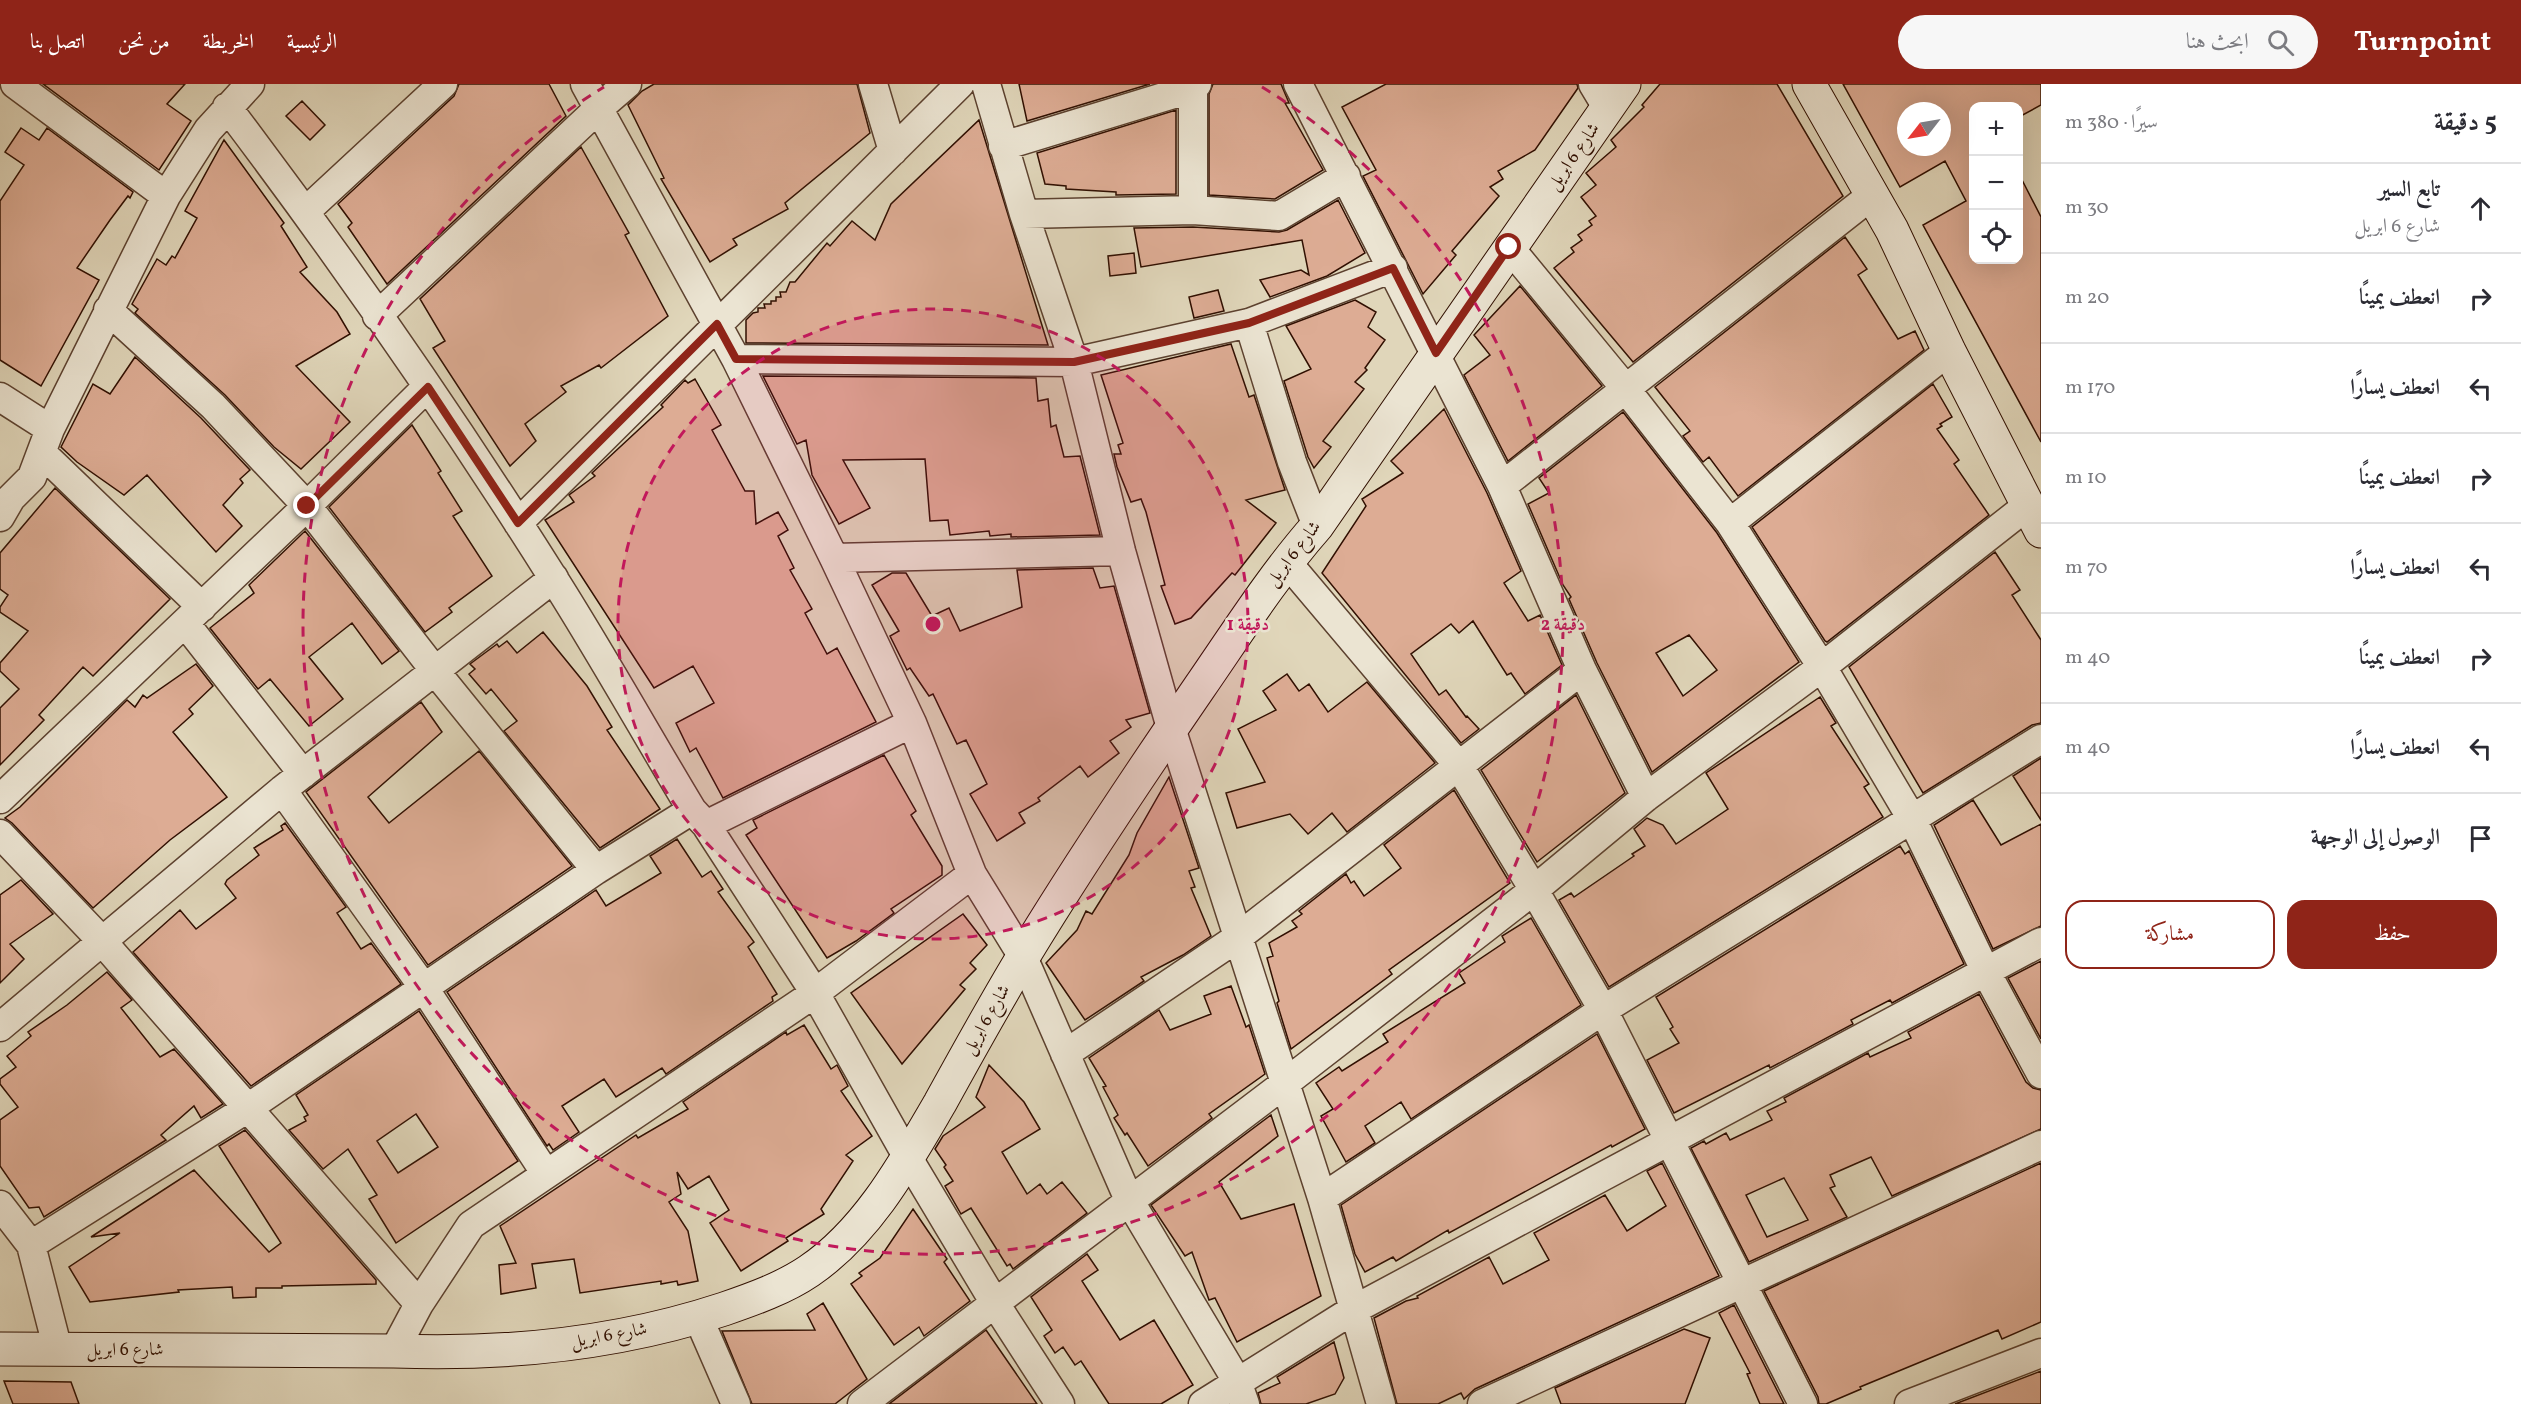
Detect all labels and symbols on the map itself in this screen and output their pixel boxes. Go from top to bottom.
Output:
north arrow [1897,102,1951,156]
street label: شارع 6 ابريل [1542,118,1607,196]
route start [1495,233,1521,259]
route end [293,492,319,518]
street label: شارع 6 ابريل [1260,516,1328,593]
text: 1 دقيقة [1227,613,1269,638]
text: 2 دقيقة [1541,613,1585,638]
centre of rings [923,614,943,634]
street label: شارع 6 ابريل [957,980,1018,1060]
street label: شارع 6 ابريل [569,1317,649,1356]
street label: شارع 6 ابريل [86,1338,164,1364]

